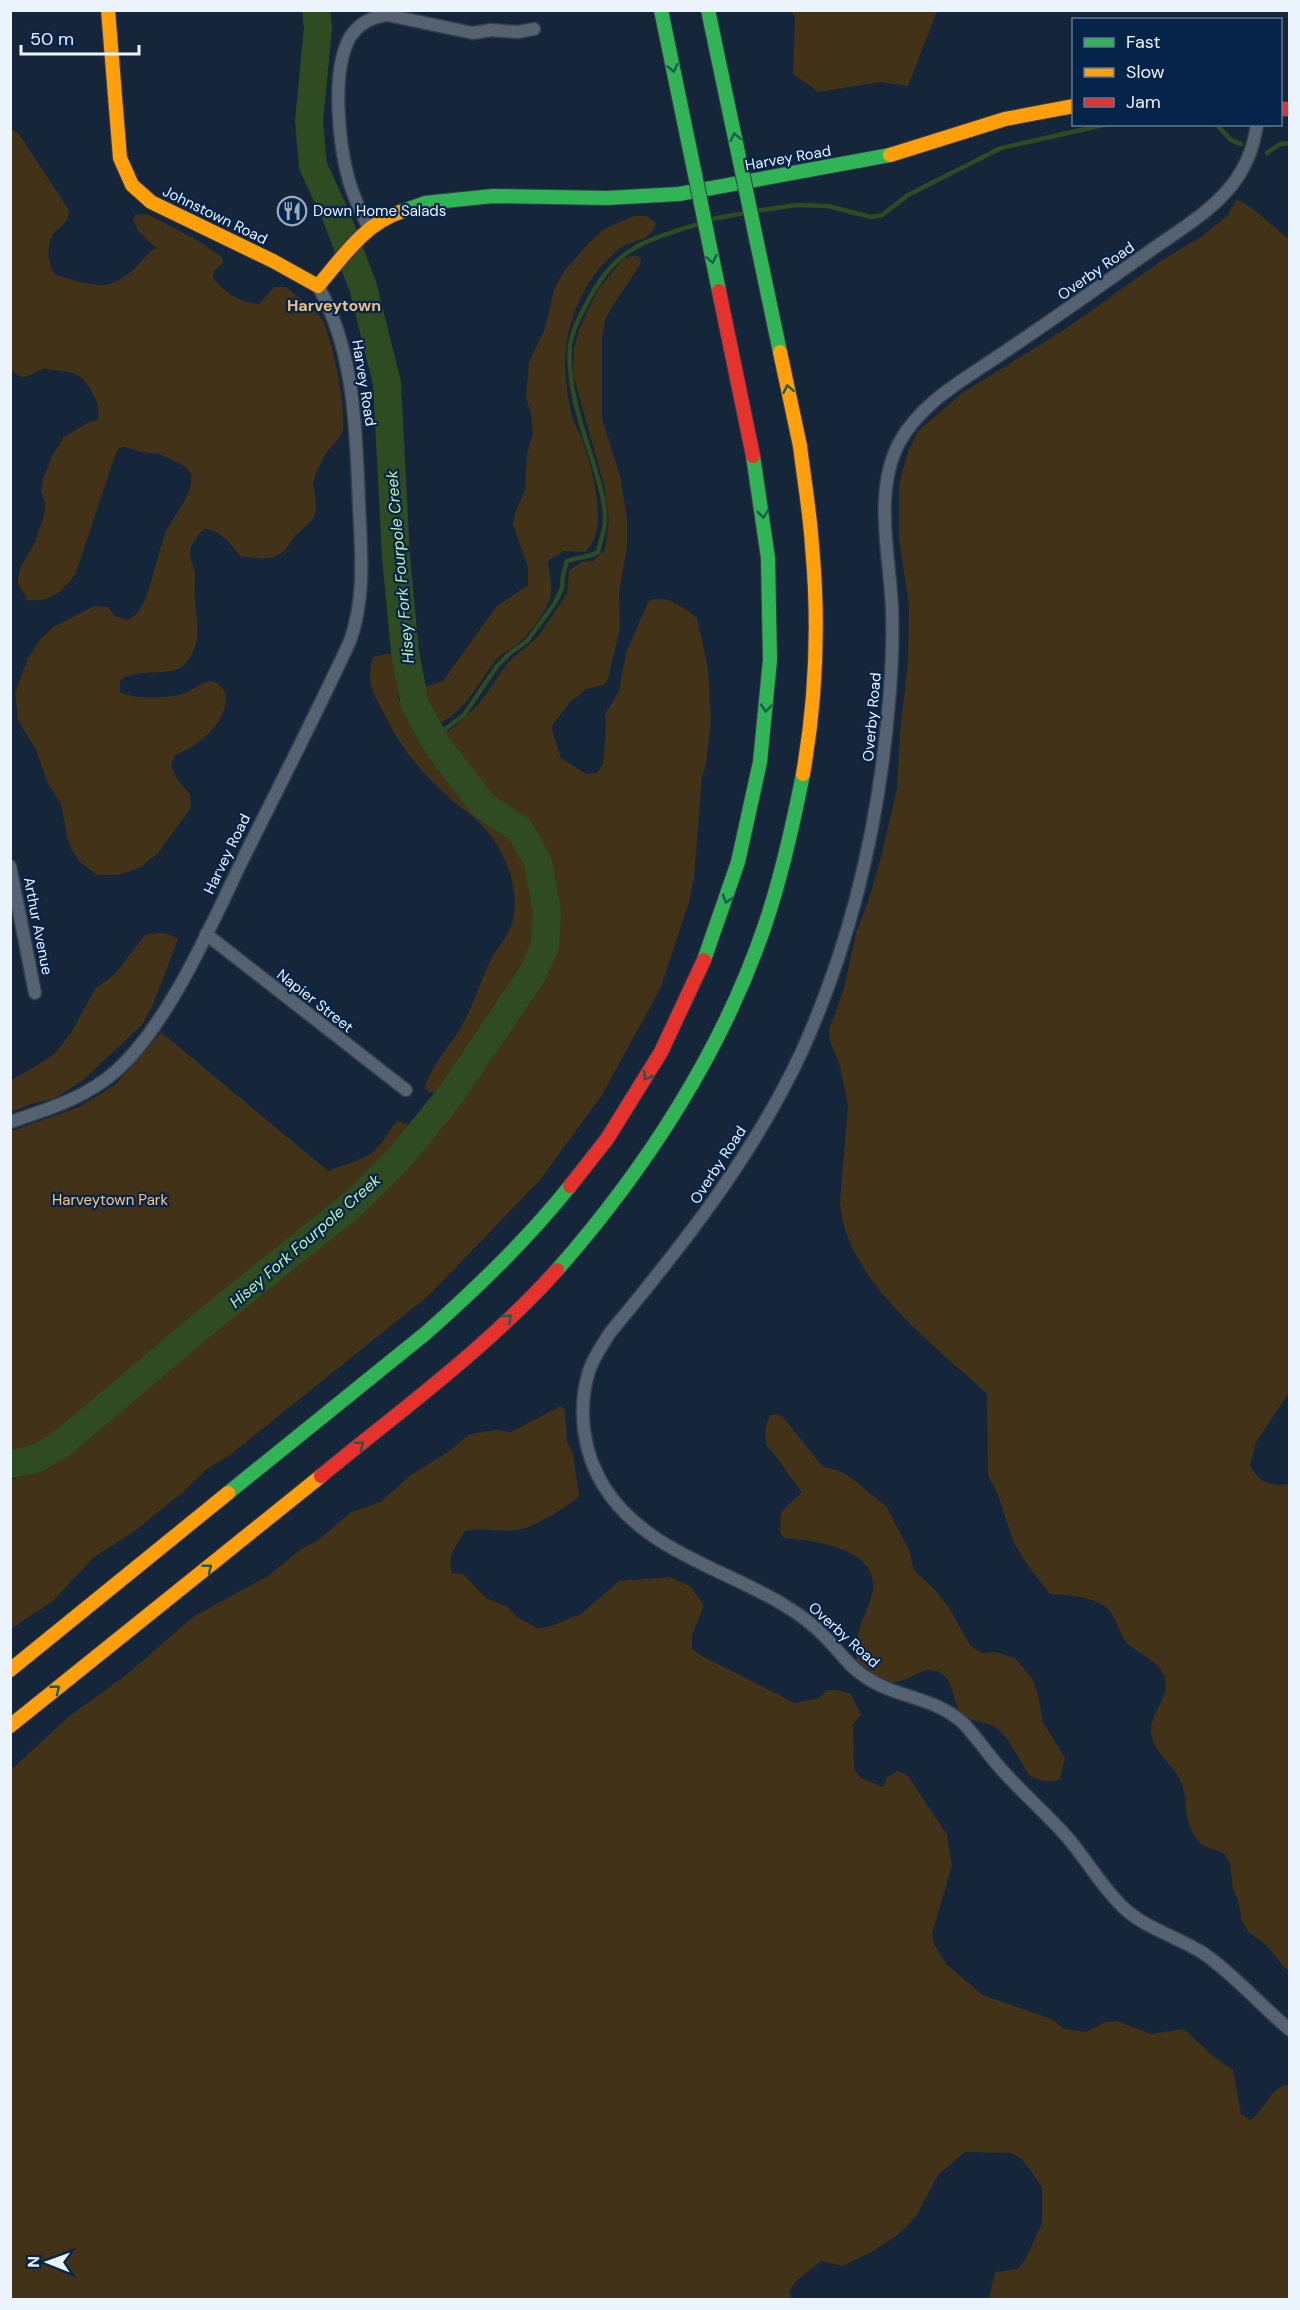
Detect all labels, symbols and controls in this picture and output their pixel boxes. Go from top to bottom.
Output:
scale bar [21,18,140,56]
legend [1072,18,1282,126]
text: 50 m [30,27,74,51]
text: Fast [1126,30,1161,54]
text: Slow [1126,60,1165,84]
one-way arrow [666,63,679,73]
text: Jam [1126,90,1161,114]
one-way arrow [729,132,742,142]
street label: Harvey Road [743,141,833,175]
street label: Johnstown Road [159,181,271,249]
restaurant icon: Down Home Salads [276,195,308,227]
place label: Down Home Salads [313,201,446,221]
street label: Overby Road [1054,237,1138,305]
one-way arrow [705,253,718,263]
district label: Harveytown [287,295,381,316]
street label: Harvey Road [347,339,381,427]
one-way arrow [782,384,795,394]
water label: Hisey Fork Fourpole Creek [381,469,419,664]
one-way arrow [757,509,769,518]
street label: Overby Road [858,672,886,762]
one-way arrow [760,704,773,713]
street label: Harvey Road [199,811,255,897]
street label: Arthur Avenue [19,875,57,977]
one-way arrow [722,893,734,904]
street label: Napier Street [273,965,358,1037]
one-way arrow [643,1070,654,1080]
street label: Overby Road [685,1122,751,1208]
water label: Hisey Fork Fourpole Creek [225,1169,386,1313]
park label: Harveytown Park [52,1190,168,1210]
one-way arrow [501,1314,512,1325]
one-way arrow [353,1441,364,1452]
one-way arrow [201,1564,212,1575]
street label: Overby Road [804,1598,884,1672]
one-way arrow [49,1686,60,1697]
north arrow [18,2232,78,2292]
text: N [23,2256,44,2268]

